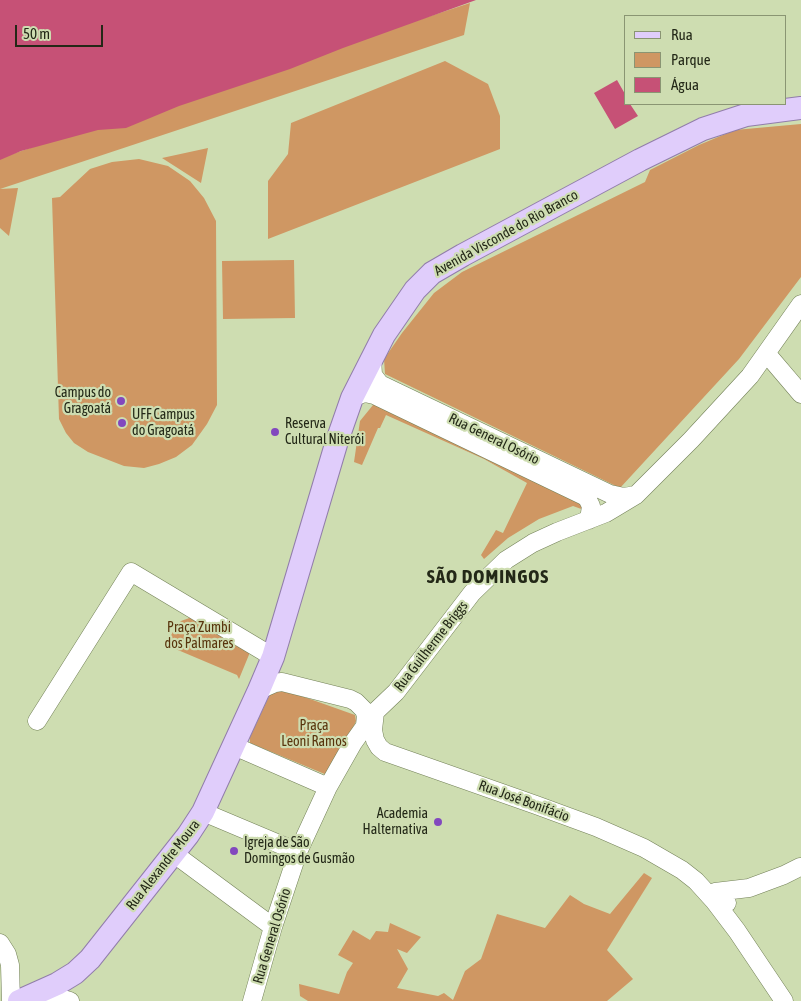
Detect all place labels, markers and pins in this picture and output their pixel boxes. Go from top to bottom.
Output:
place label: Campus do Gragoatá [55,385,111,418]
marker: Campus do Gragoatá [115,395,127,407]
place label: UFF Campus do Gragoatá [132,407,195,440]
place label: Reserva Cultural Niterói [285,416,364,448]
marker: UFF Campus do Gragoatá [116,417,128,429]
marker: Reserva Cultural Niterói [269,426,281,438]
place label: Academia Halternativa [363,806,428,839]
marker: Academia Halternativa [432,816,444,828]
place label: Igreja de São Domingos de Gusmão [244,835,355,868]
marker: Igreja de São Domingos de Gusmão [228,845,240,857]

